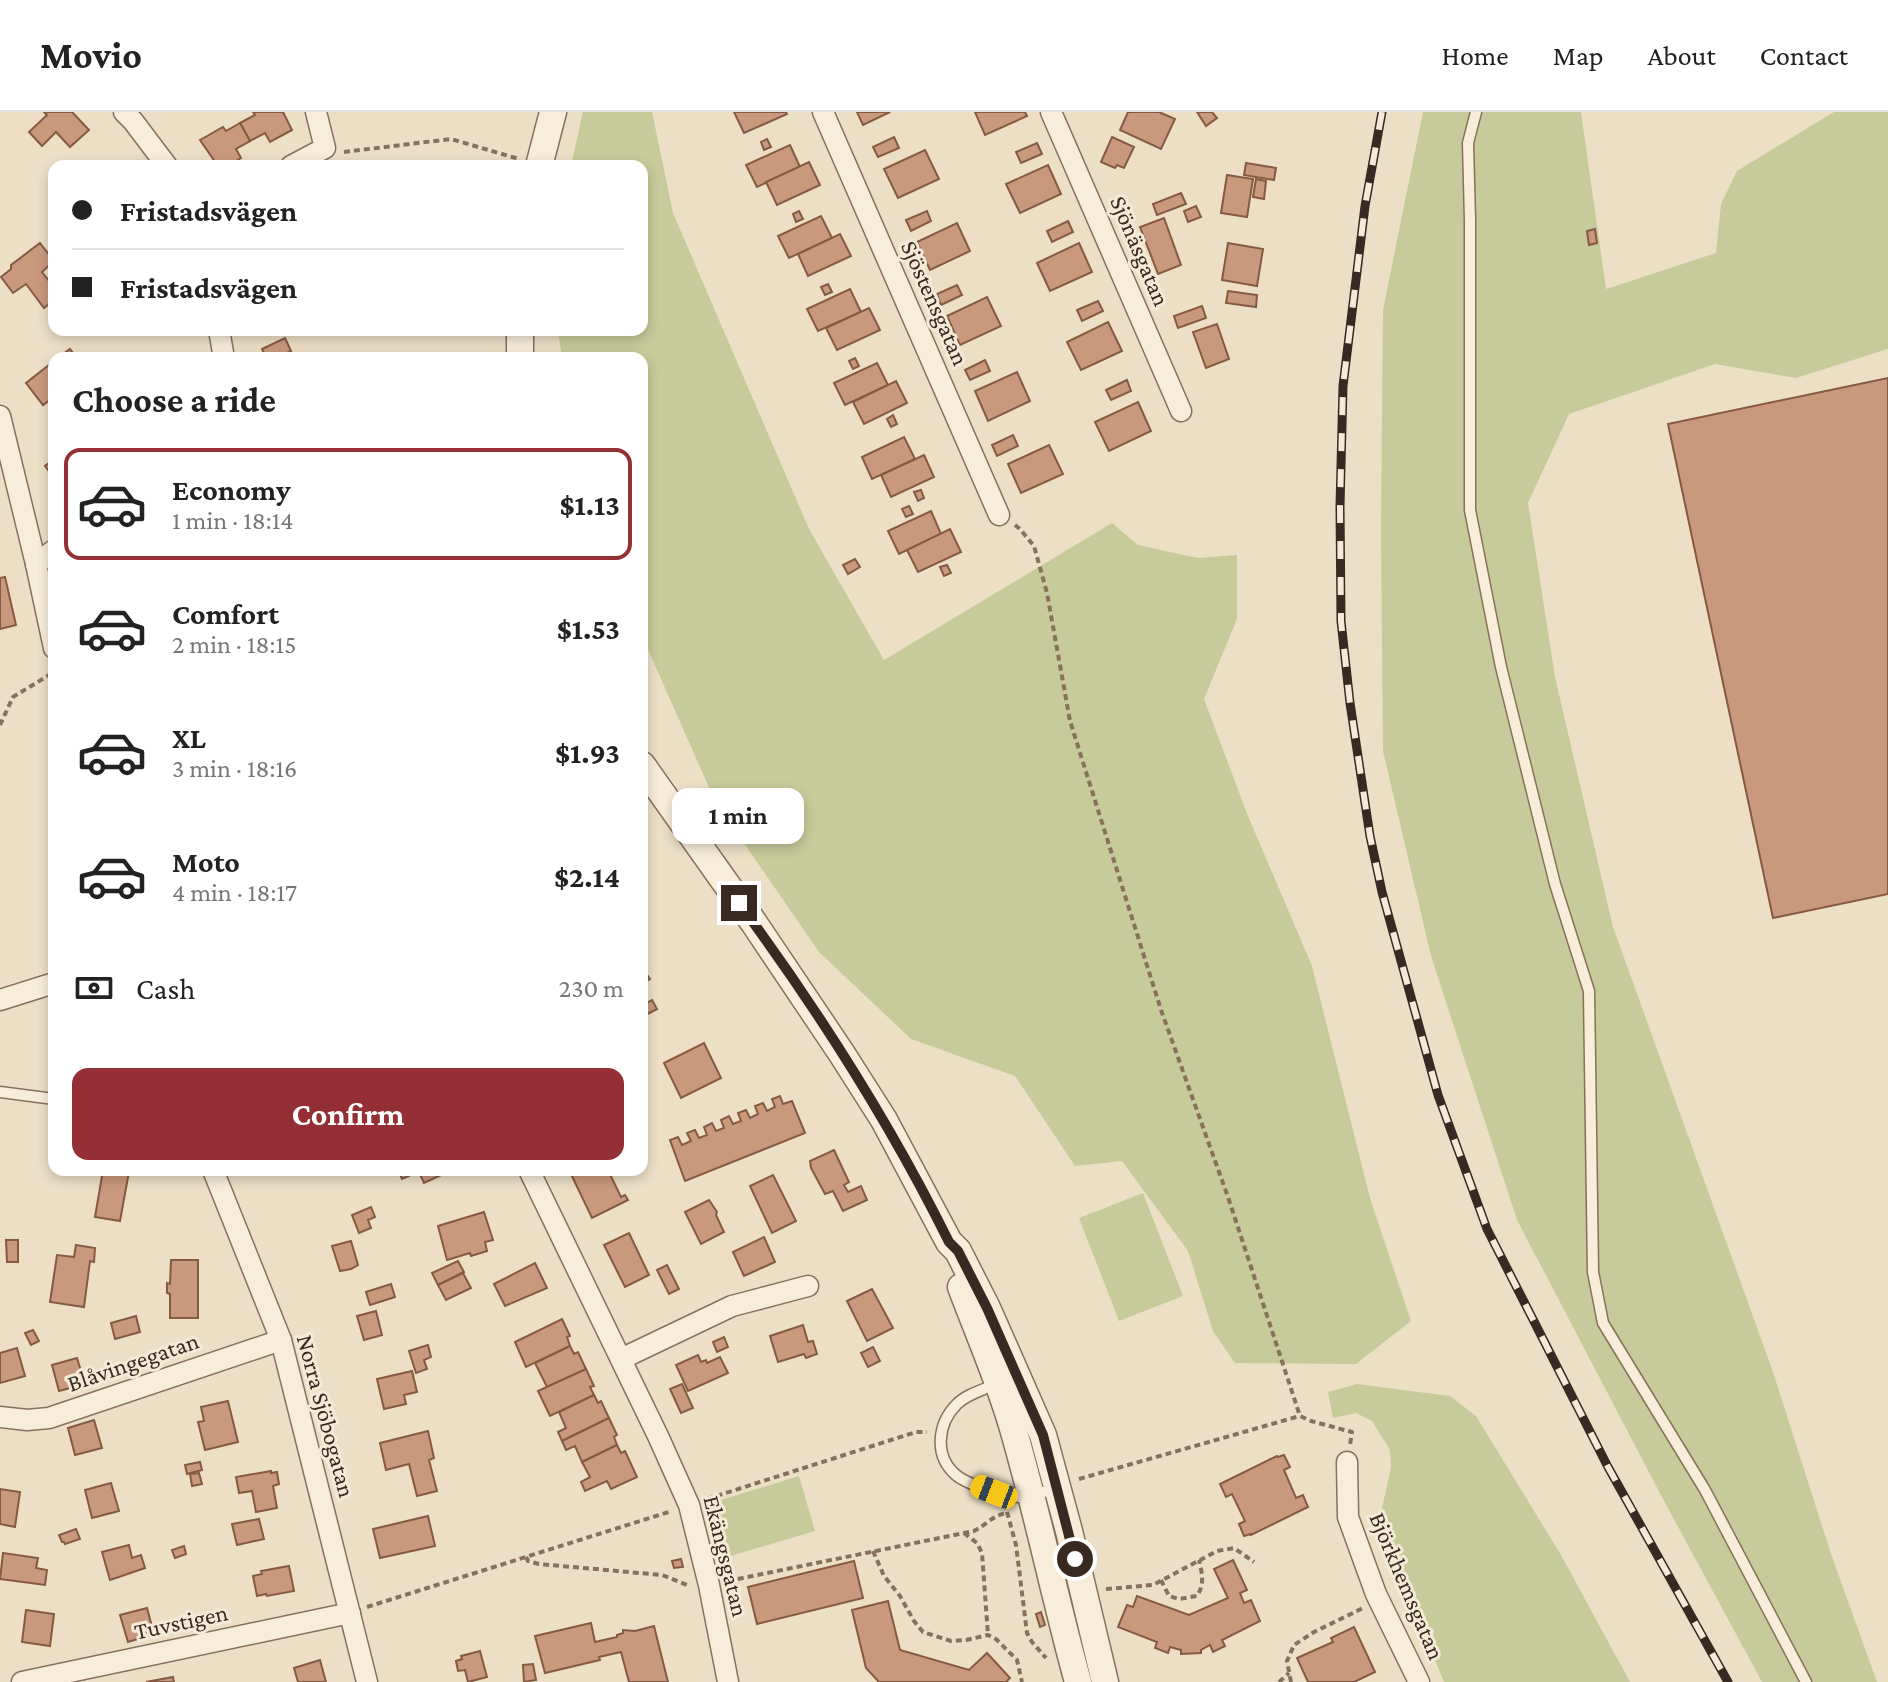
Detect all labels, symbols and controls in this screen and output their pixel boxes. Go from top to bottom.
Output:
text: Movio [40,34,142,76]
text: Home [1442,40,1509,71]
text: Map [1553,40,1604,71]
text: About [1648,40,1716,71]
text: Contact [1760,40,1848,71]
street label: Sjönäsgatan [1105,192,1176,310]
text: Fristadsvägen [120,194,297,227]
street label: Sjöstensgatan [896,236,975,369]
text: Fristadsvägen [120,271,297,304]
text: Choose a ride [72,380,276,420]
icon: car [76,468,148,540]
text: Economy [172,473,291,506]
text: $1.13 [560,488,620,521]
text: 1 min · 18:14 [172,506,294,535]
icon: car [76,592,148,664]
text: Comfort [172,597,279,630]
text: $1.53 [557,612,620,645]
text: 2 min · 18:15 [172,630,296,659]
icon: car [76,716,148,788]
text: XL [172,721,206,754]
text: $1.93 [555,736,620,769]
text: 3 min · 18:16 [172,754,297,783]
callout: 1 min [673,787,805,843]
text: 1 min [708,801,768,830]
icon: car [76,840,148,912]
text: Moto [172,845,240,878]
text: $2.14 [554,860,620,893]
text: 4 min · 18:17 [172,878,297,907]
route end [721,885,757,921]
icon: cash [72,966,116,1010]
text: Cash [136,972,195,1005]
text: 230 m [559,974,624,1003]
button: Confirm [72,1068,624,1160]
street label: Blåvingegatan [64,1326,202,1397]
street label: Norra Sjöbogatan [292,1331,361,1500]
car [967,1472,1021,1512]
street label: Ekängsgatan [698,1493,755,1619]
street label: Björkhemsgatan [1364,1508,1451,1664]
route start [1057,1541,1093,1577]
street label: Tuvstigen [132,1598,230,1645]

